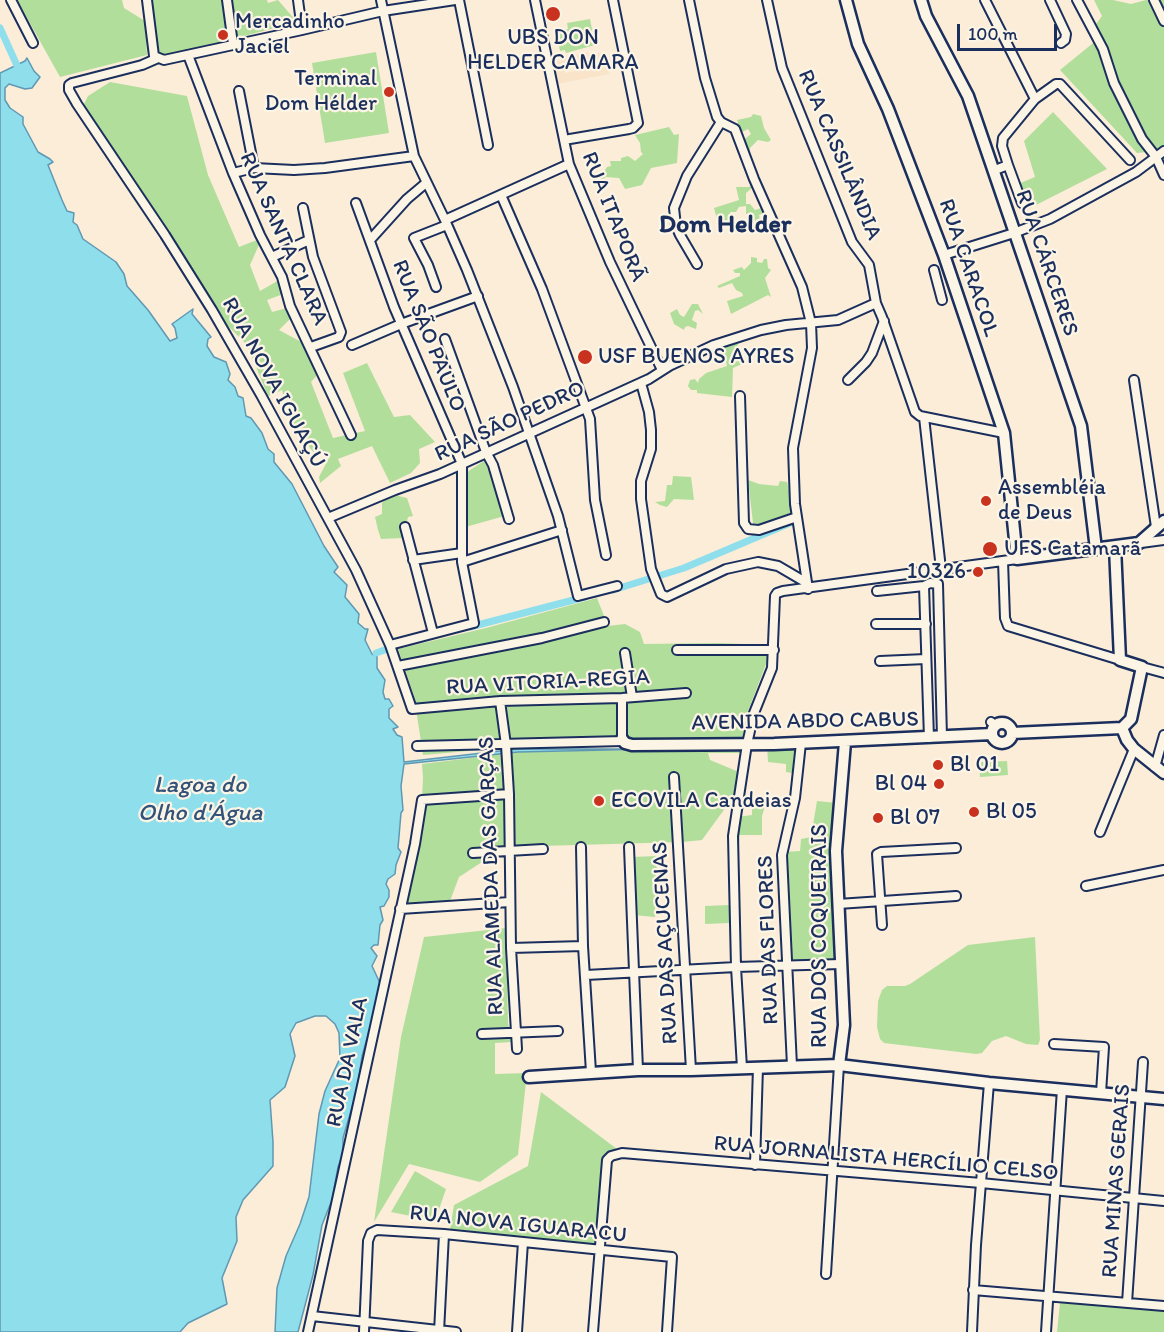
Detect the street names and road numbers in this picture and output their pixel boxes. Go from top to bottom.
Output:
street label: RUA CASSILÂNDIA [791,66,887,244]
street label: RUA SANTA CLARA [233,148,333,330]
street label: RUA ITAPORÃ [575,148,651,286]
street label: RUA CÁRCERES [1009,186,1083,340]
street label: RUA CARACOL [932,196,1004,340]
street label: RUA SÃO PAULO [385,256,471,416]
street label: RUA NOVA IGUAÇÚ [215,293,331,473]
street label: RUA SÃO PEDRO [431,376,589,468]
street label: RUA VITORIA-REGIA [445,664,651,702]
street label: AVENIDA ABDO CABUS [691,707,919,737]
street label: RUA ALAMEDA DAS GARÇAS [474,736,510,1016]
street label: RUA DOS COQUEIRAIS [807,824,833,1048]
street label: RUA DAS AÇUCENAS [648,841,684,1045]
street label: RUA DAS FLORES [753,855,785,1025]
street label: RUA DA VALA [321,995,375,1129]
street label: RUA MINAS GERAIS [1097,1083,1137,1279]
street label: RUA JORNALISTA HERCÍLIO CELSO [713,1131,1059,1187]
street label: RUA NOVA IGUARACU [408,1200,628,1250]

